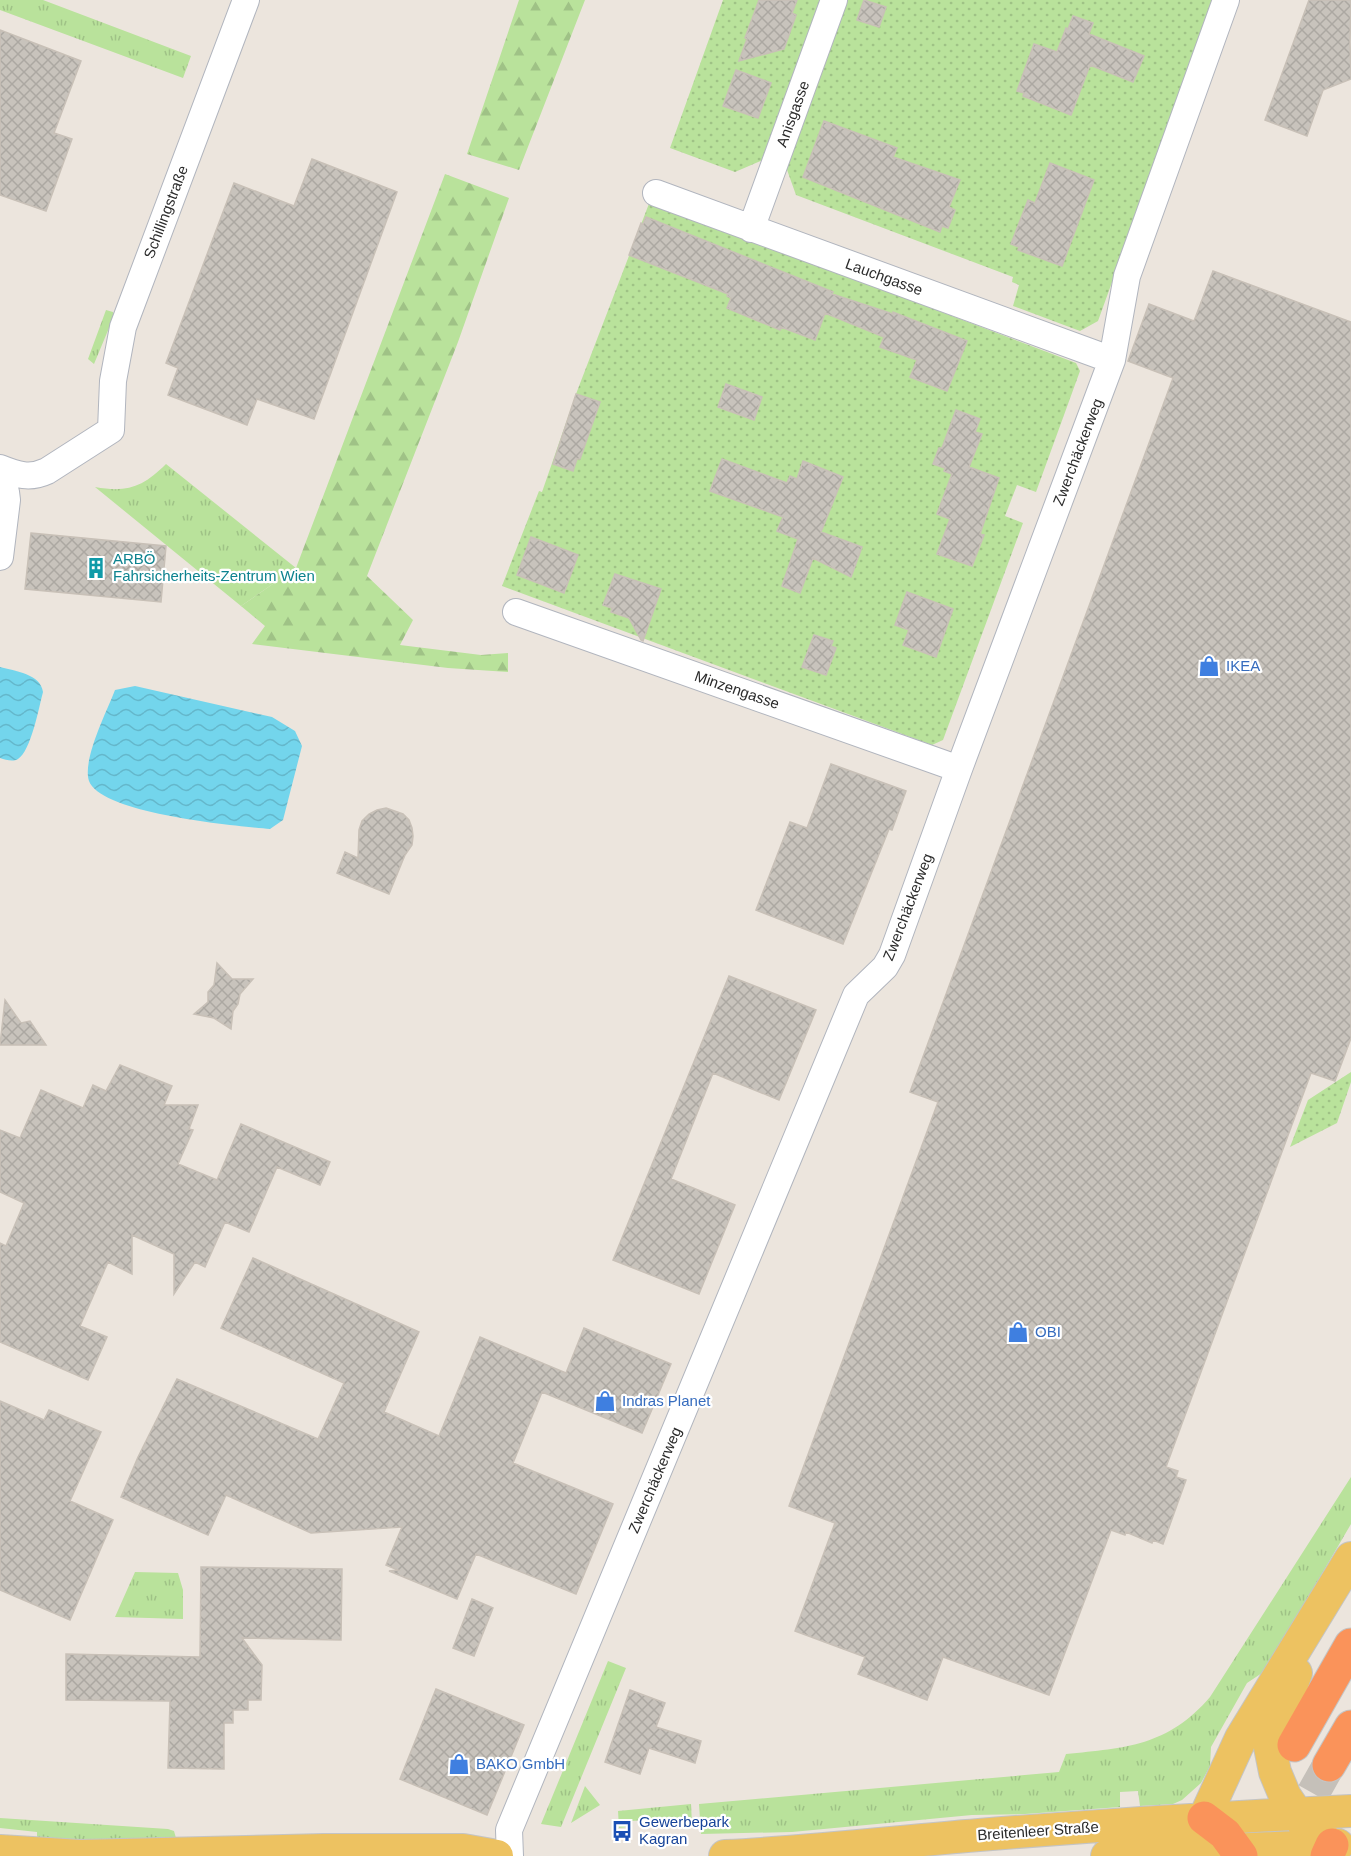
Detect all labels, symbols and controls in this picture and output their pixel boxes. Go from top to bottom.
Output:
street label: Anisgasse [773,78,812,149]
street label: Schillingstraße [140,163,191,261]
street label: Lauchgasse [843,255,925,298]
street label: Zwerchäckerweg [1049,396,1106,508]
place label: ARBÖ Fahrsicherheits-Zentrum Wien [113,550,315,584]
building icon: ARBÖ Fahrsicherheits-Zentrum Wien [84,556,108,580]
shop icon: IKEA [1197,654,1221,678]
place label: IKEA [1226,657,1260,674]
street label: Minzengasse [693,667,782,712]
street label: Zwerchäckerweg [879,851,936,963]
shop icon: OBI [1006,1320,1030,1344]
place label: OBI [1035,1323,1061,1340]
shop icon: Indras Planet [593,1389,617,1413]
place label: Indras Planet [622,1392,711,1409]
street label: Zwerchäckerweg [625,1424,685,1535]
shop icon: BAKO GmbH [447,1752,471,1776]
place label: BAKO GmbH [476,1755,565,1772]
place label: Gewerbepark Kagran [639,1813,730,1847]
street label: Breitenleer Straße [977,1818,1099,1843]
bus stop icon: Gewerbepark Kagran [610,1819,634,1843]

